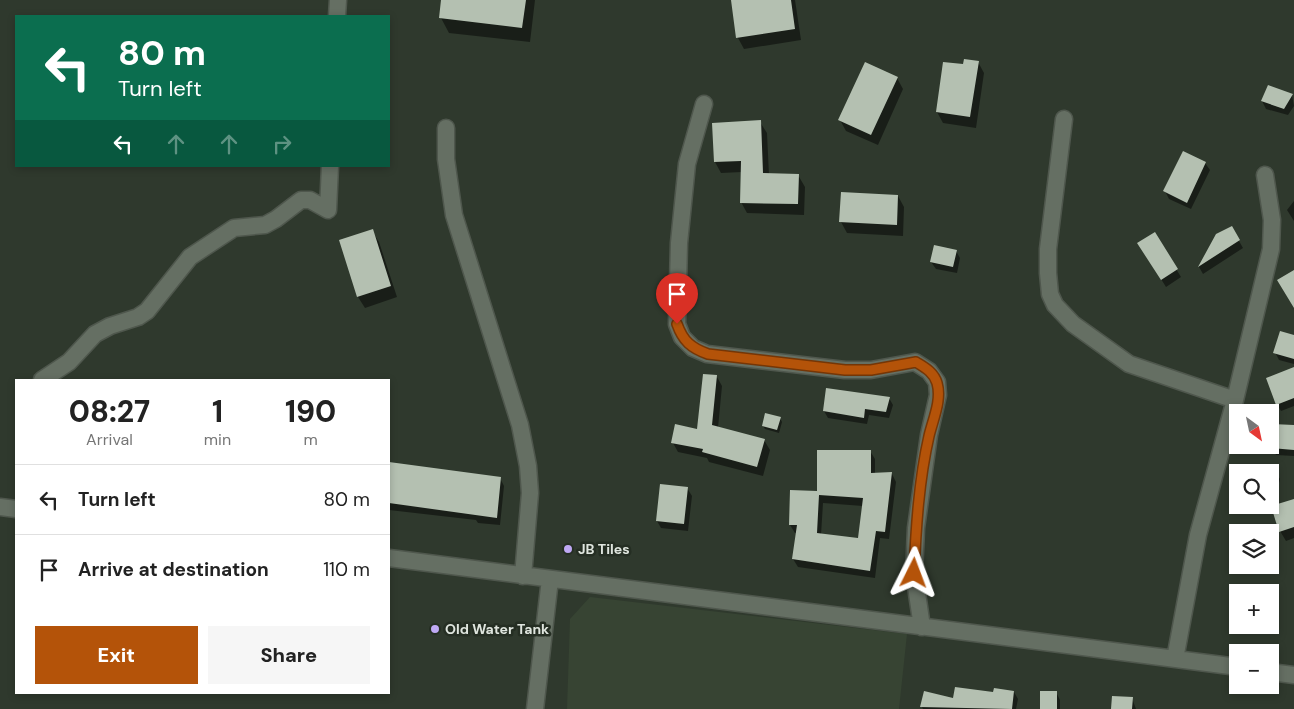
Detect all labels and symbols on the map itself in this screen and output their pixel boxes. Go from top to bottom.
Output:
pin [656,273,698,324]
north arrow [1229,404,1279,454]
place label: JB Tiles [578,540,630,558]
marker: JB Tiles [562,543,574,555]
position arrow [887,546,939,598]
place label: Old Water Tank [445,620,549,638]
marker: Old Water Tank [429,623,441,635]

